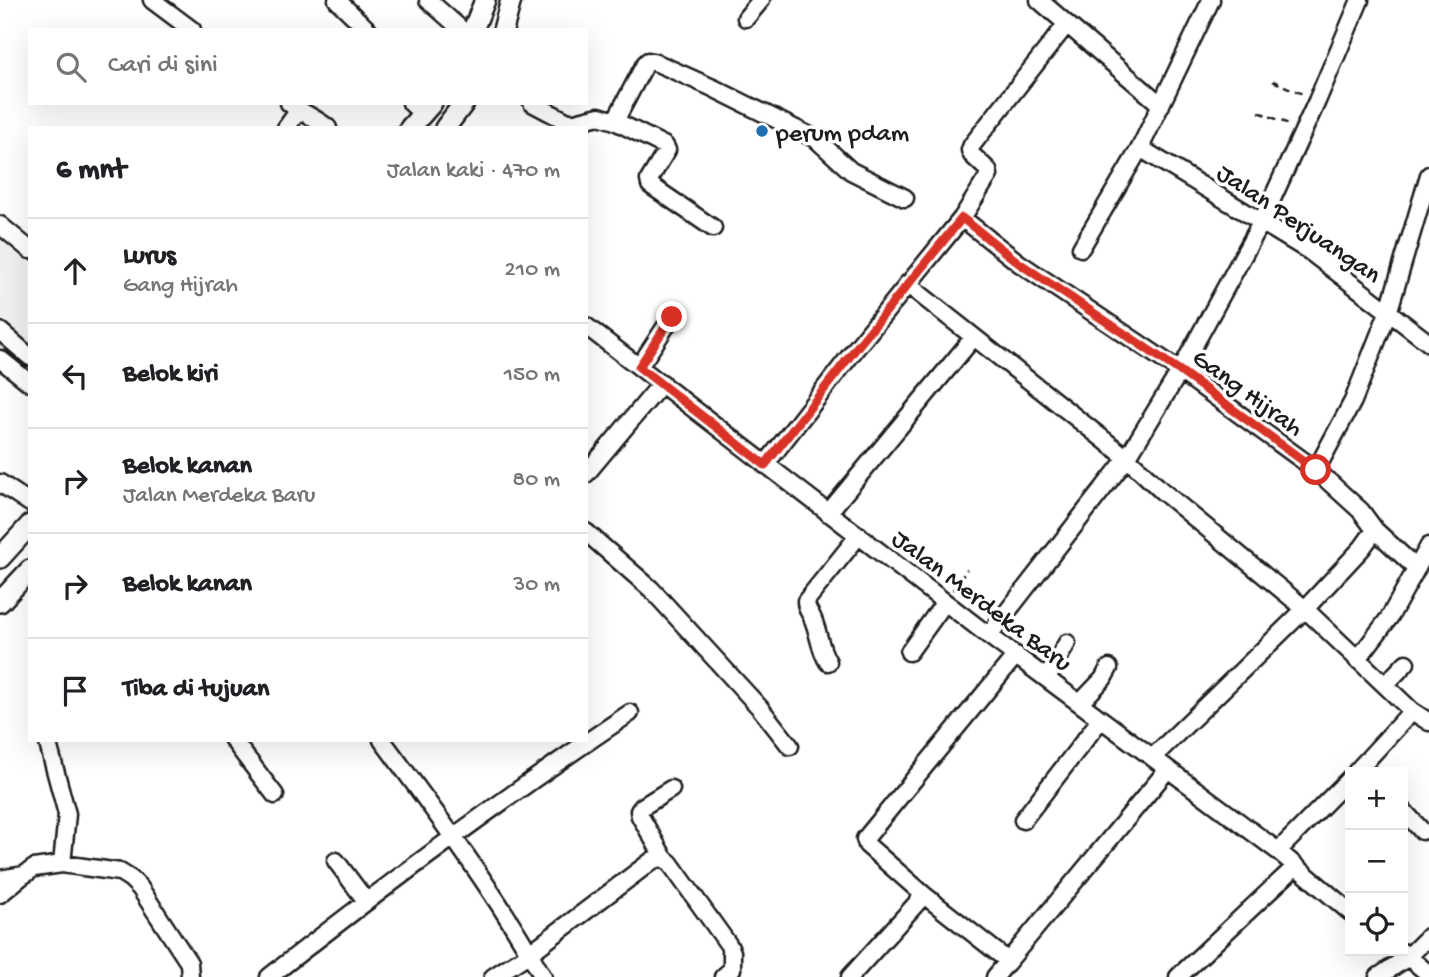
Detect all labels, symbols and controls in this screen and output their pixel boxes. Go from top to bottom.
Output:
search box [28,28,588,105]
icon: search [52,48,90,86]
text: Cari di sini [108,51,218,82]
place label: perum pdam [775,120,909,151]
marker: perum pdam [754,123,770,139]
text: 6 mnt [56,154,126,189]
text: Jalan kaki · 470 m [387,158,560,185]
street label: Jalan Perjuangan [1209,159,1386,293]
text: Lurus [123,242,176,273]
icon: ahead [56,252,94,290]
text: 210 m [505,257,560,284]
text: Gang Hijrah [123,273,238,300]
route end [656,301,687,332]
street label: Gang Hijrah [1185,344,1308,445]
icon: left [56,357,94,395]
text: Belok kiri [123,360,219,391]
text: 150 m [504,362,560,389]
text: Belok kanan [123,452,252,483]
route start [1300,454,1331,485]
icon: right [56,462,94,500]
text: 80 m [513,467,560,494]
text: Jalan Merdeka Baru [123,483,315,510]
street label: Jalan Merdeka Baru [884,525,1076,680]
icon: right [56,567,94,605]
text: Belok kanan [123,570,252,601]
text: 30 m [513,572,560,599]
icon: arrive [56,672,94,710]
text: Tiba di tujuan [123,675,269,706]
map controls [1345,767,1408,956]
button: + [1345,767,1408,830]
button: − [1345,830,1408,893]
button: locate [1345,893,1408,956]

